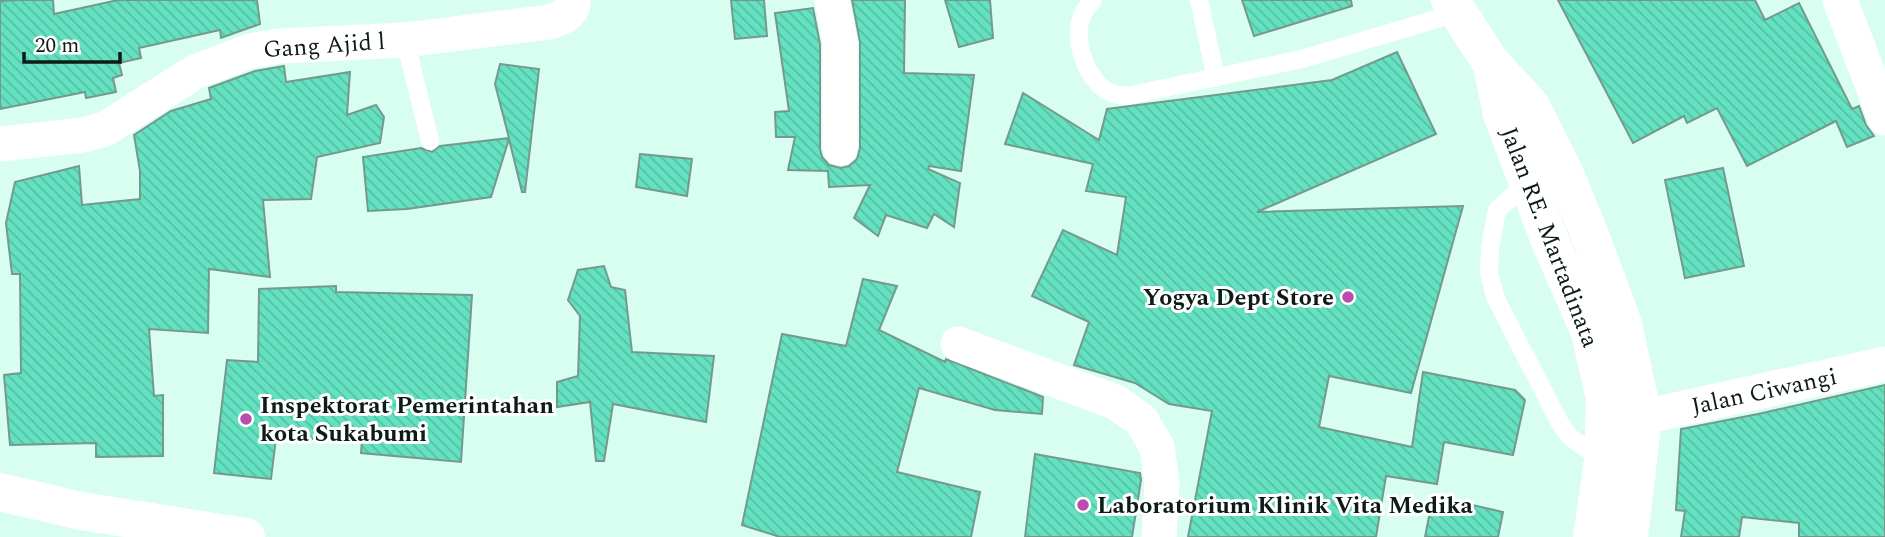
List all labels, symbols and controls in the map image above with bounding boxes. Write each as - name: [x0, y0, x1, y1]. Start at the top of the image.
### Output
- scale bar: [24, 21, 121, 65]
- street label: Gang Ajid l: [262, 24, 386, 68]
- text: 20 m: [35, 30, 79, 62]
- street label: Jalan RE. Martadinata: [1490, 122, 1608, 353]
- place label: Yogya Dept Store: [1143, 280, 1334, 316]
- marker: Yogya Dept Store: [1340, 289, 1356, 305]
- street label: Jalan Ciwangi: [1688, 359, 1840, 425]
- place label: Inspektorat Pemerintahan kota Sukabumi: [260, 388, 554, 452]
- marker: Inspektorat Pemerintahan kota Sukabumi: [238, 411, 254, 427]
- place label: Laboratorium Klinik Vita Medika: [1097, 488, 1474, 524]
- marker: Laboratorium Klinik Vita Medika: [1075, 497, 1091, 513]

